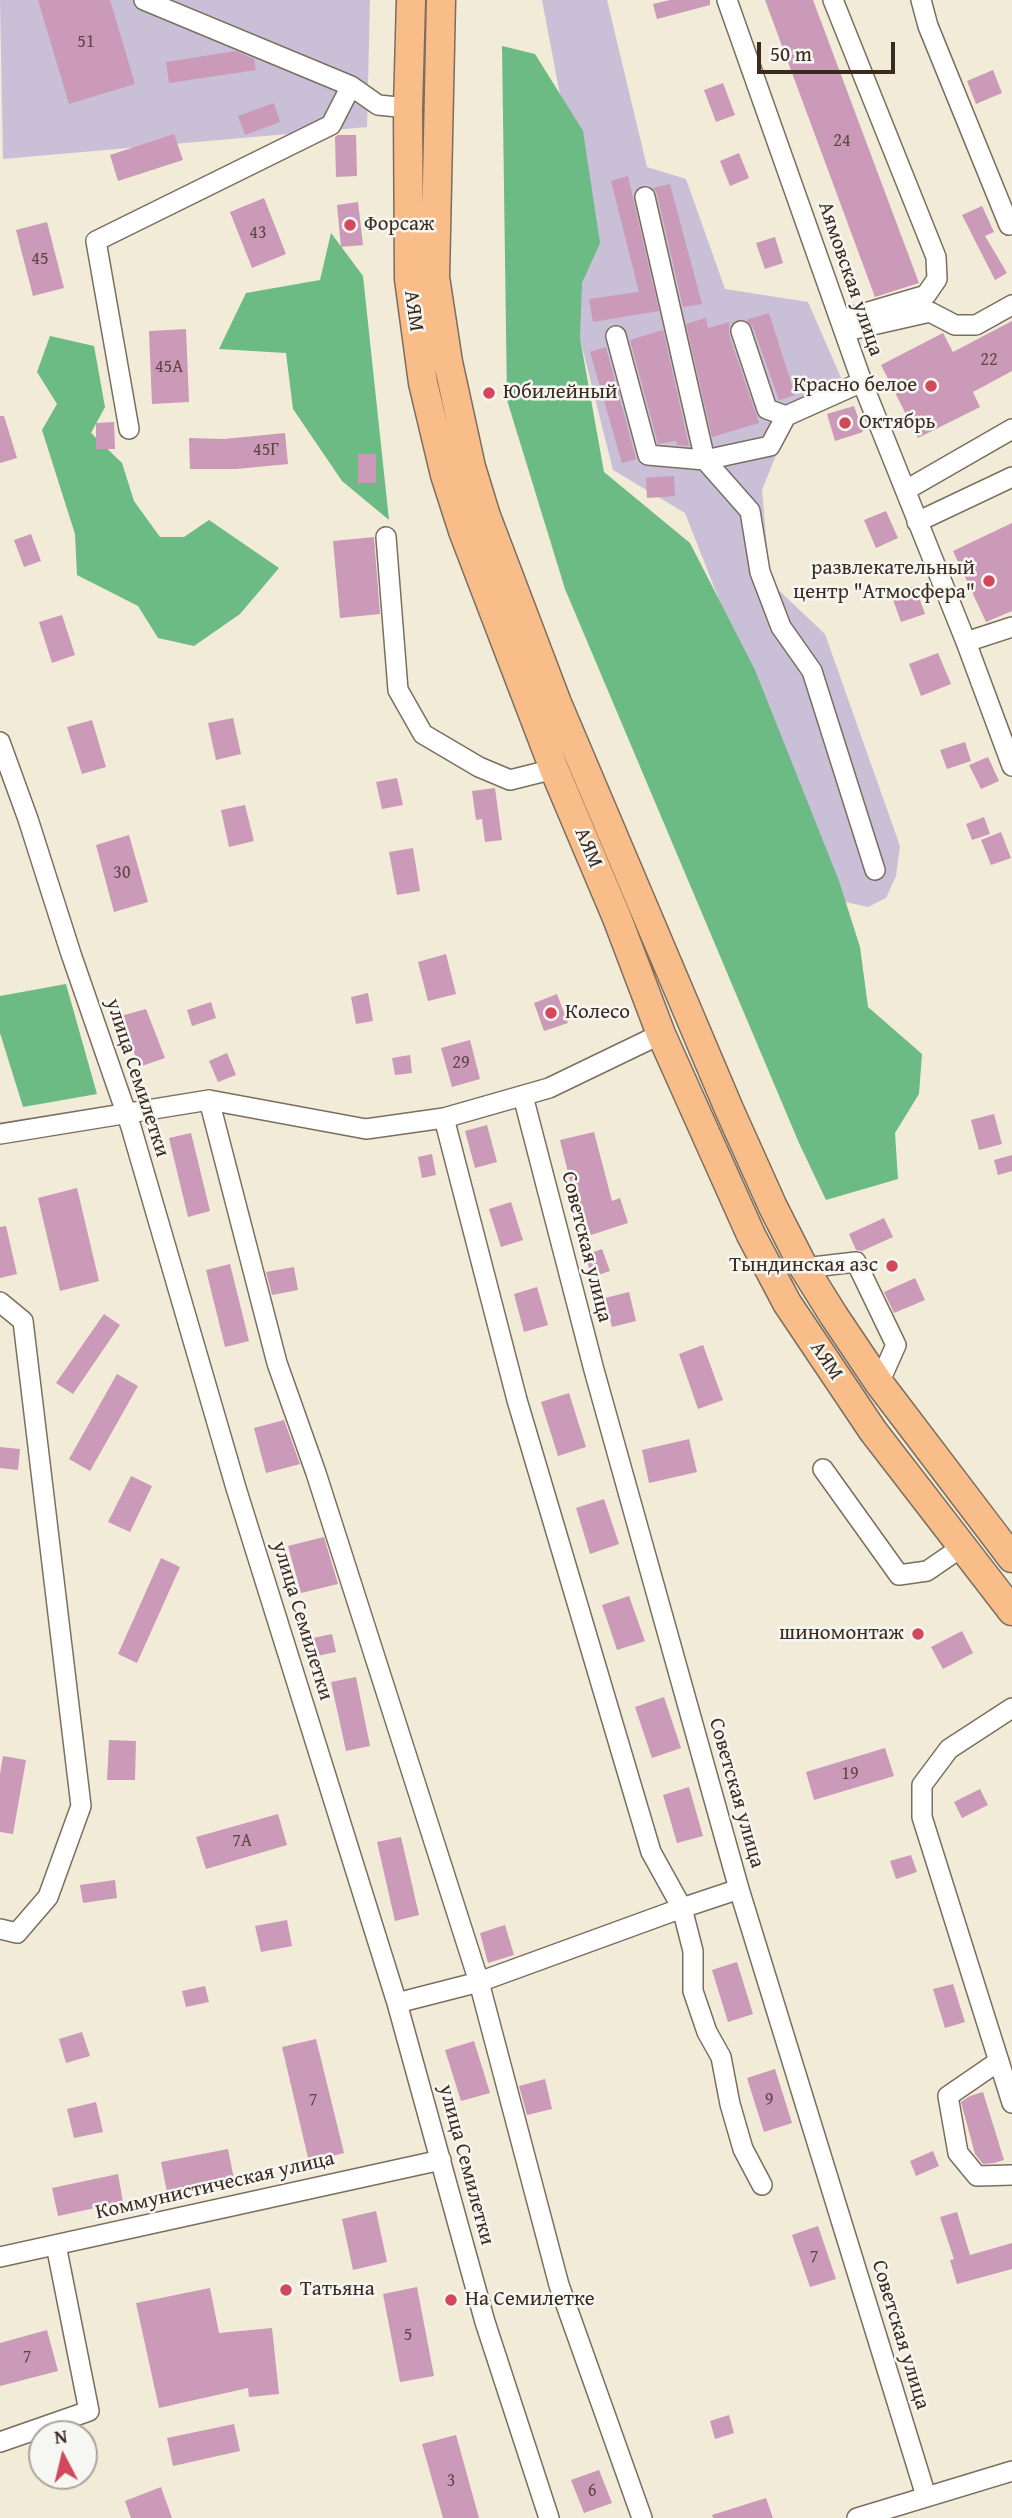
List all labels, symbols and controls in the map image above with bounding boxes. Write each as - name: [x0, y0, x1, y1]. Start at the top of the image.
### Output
- scale bar: [760, 28, 898, 72]
- house number: 51: [77, 31, 95, 53]
- text: 50 m: [770, 38, 812, 69]
- house number: 24: [833, 130, 851, 152]
- street label: Аямовская улица: [812, 199, 888, 359]
- place label: Форсаж: [364, 212, 434, 238]
- marker: Форсаж: [342, 217, 358, 233]
- house number: 43: [249, 222, 267, 244]
- house number: 45: [31, 248, 49, 270]
- street label: АЯМ: [398, 289, 428, 333]
- house number: 22: [980, 349, 998, 371]
- house number: 45А: [155, 356, 183, 378]
- place label: Красно белое: [793, 373, 917, 399]
- marker: Красно белое: [923, 378, 939, 394]
- place label: Юбилейный: [503, 380, 617, 406]
- marker: Юбилейный: [481, 385, 497, 401]
- place label: Октябрь: [859, 410, 936, 436]
- marker: Октябрь: [837, 415, 853, 431]
- house number: 45Г: [253, 439, 279, 461]
- place label: развлекательный центр "Атмосфера": [793, 556, 975, 606]
- marker: развлекательный центр "Атмосфера": [981, 573, 997, 589]
- street label: АЯМ: [568, 824, 608, 872]
- house number: 30: [113, 862, 131, 884]
- street label: улица Семилетки: [100, 996, 174, 1160]
- place label: Колесо: [565, 1000, 630, 1026]
- marker: Колесо: [543, 1005, 559, 1021]
- house number: 29: [452, 1052, 470, 1074]
- street label: Советская улица: [555, 1169, 617, 1325]
- place label: Тындинская азс: [729, 1253, 878, 1279]
- marker: Тындинская азс: [884, 1258, 900, 1274]
- street label: АЯМ: [804, 1337, 848, 1385]
- street label: улица Семилетки: [266, 1538, 338, 1704]
- place label: шиномонтаж: [779, 1621, 904, 1647]
- marker: шиномонтаж: [910, 1626, 926, 1642]
- street label: Советская улица: [703, 1715, 769, 1871]
- house number: 19: [841, 1763, 859, 1785]
- house number: 7А: [232, 1830, 252, 1852]
- street label: улица Семилетки: [432, 2082, 500, 2248]
- house number: 7: [309, 2089, 317, 2111]
- house number: 9: [765, 2089, 773, 2111]
- street label: Коммунистическая улица: [93, 2146, 337, 2226]
- house number: 7: [810, 2246, 818, 2268]
- street label: Советская улица: [865, 2257, 935, 2413]
- place label: Татьяна: [300, 2277, 375, 2303]
- marker: Татьяна: [278, 2282, 294, 2298]
- place label: На Семилетке: [465, 2287, 595, 2313]
- marker: На Семилетке: [443, 2292, 459, 2308]
- house number: 5: [404, 2324, 412, 2346]
- house number: 7: [23, 2346, 31, 2368]
- north arrow: [28, 2420, 98, 2490]
- text: N: [53, 2421, 69, 2451]
- house number: 3: [447, 2470, 455, 2492]
- house number: 6: [588, 2480, 596, 2502]

